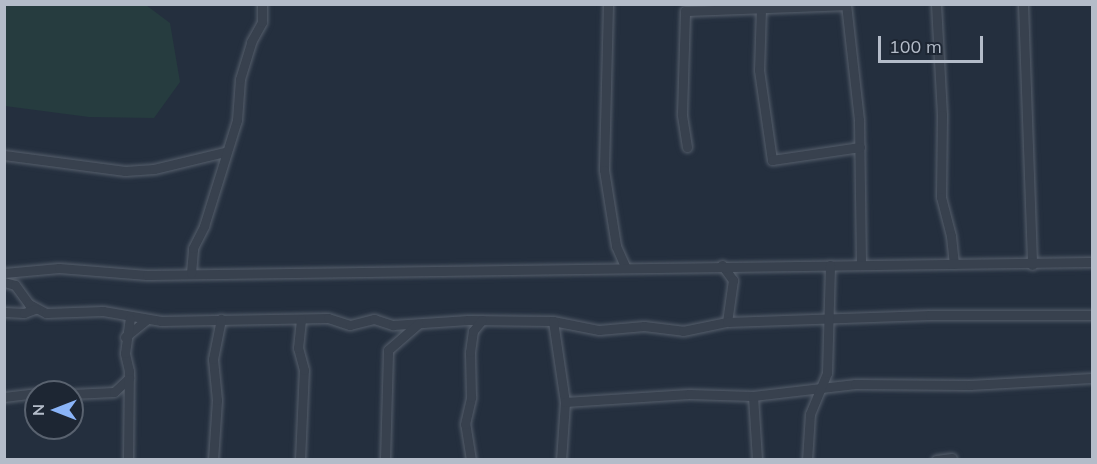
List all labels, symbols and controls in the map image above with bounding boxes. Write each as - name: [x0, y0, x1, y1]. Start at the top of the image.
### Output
- scale bar: [881, 24, 986, 62]
- text: 100 m: [889, 35, 942, 58]
- north arrow: [24, 380, 84, 440]
- text: N: [28, 404, 48, 416]

